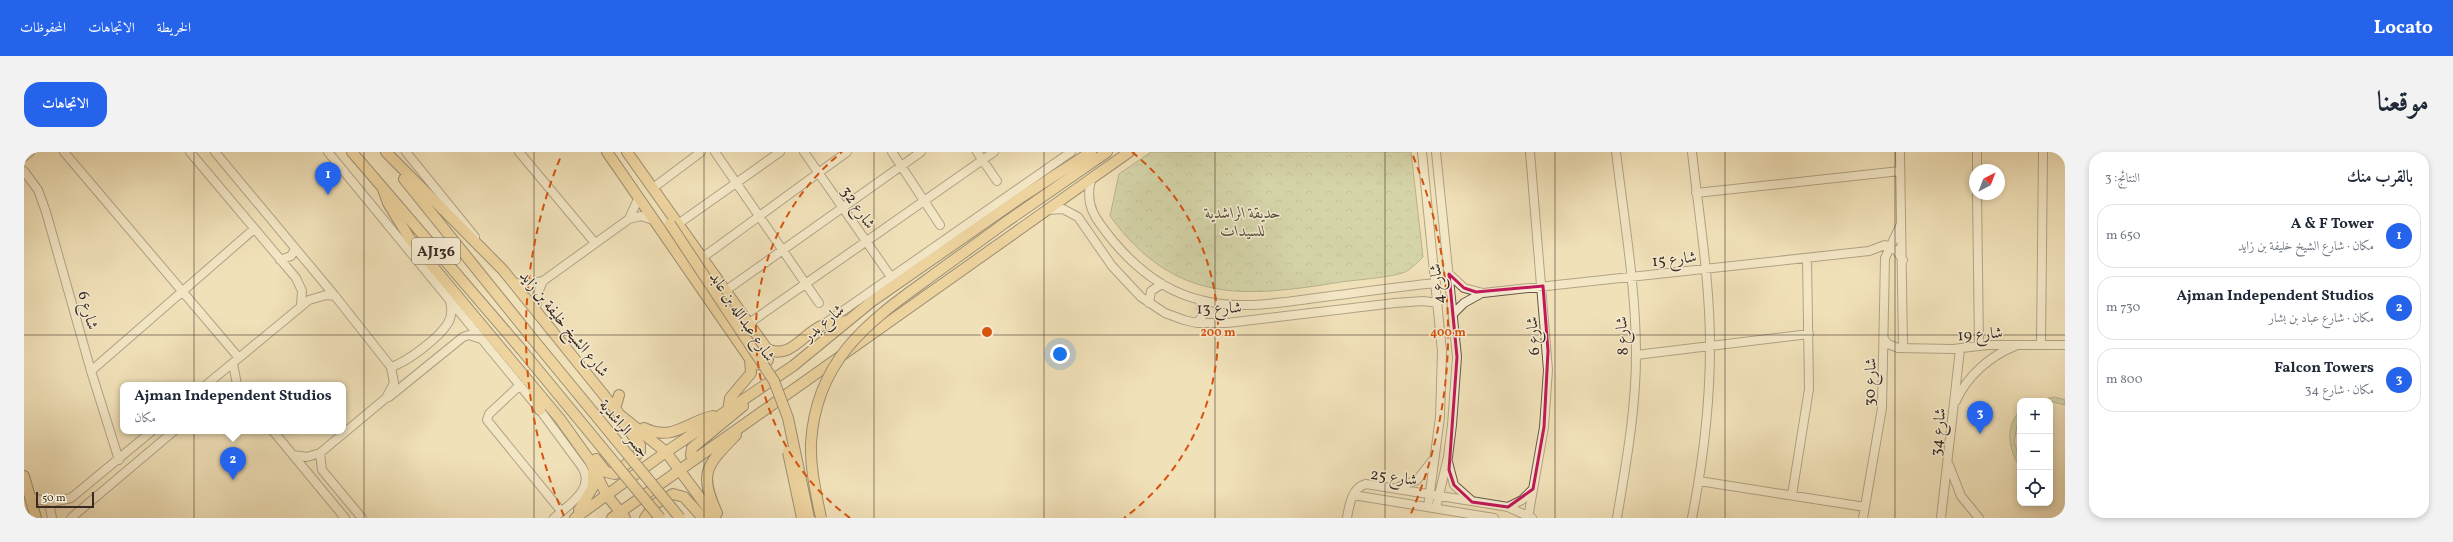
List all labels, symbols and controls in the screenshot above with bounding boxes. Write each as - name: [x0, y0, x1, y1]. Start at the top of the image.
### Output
- text: Locato: [2374, 15, 2433, 41]
- text: المحفوظات: [20, 19, 66, 38]
- text: الاتجاهات: [88, 19, 135, 38]
- text: الخريطة: [157, 19, 191, 38]
- button: الاتجاهات: [24, 82, 107, 127]
- text: موقعنا: [2377, 84, 2429, 123]
- pin: 1: [315, 162, 341, 195]
- north arrow: [1969, 164, 2005, 200]
- text: بالقرب منك: [2347, 166, 2413, 189]
- text: النتائج: 3: [2105, 170, 2140, 188]
- street label: شارع 32: [834, 182, 880, 235]
- park label: حديقة الراشدية للسيدات: [1203, 203, 1281, 243]
- text: A & F Tower: [2291, 214, 2374, 235]
- text: 650 m: [2106, 227, 2141, 245]
- text: 1: [2396, 227, 2402, 245]
- road number: AJ136: [412, 238, 460, 264]
- text: مكان · شارع الشيخ خليفة بن زايد: [2238, 238, 2374, 256]
- street label: شارع 15: [1651, 247, 1698, 274]
- street label: شارع 4: [1425, 262, 1452, 305]
- street label: شارع الشيخ خليفة بن زايد: [512, 266, 613, 383]
- street label: شارع عبدالله بن عابد: [702, 268, 780, 367]
- text: Ajman Independent Studios: [2176, 286, 2374, 307]
- street label: شارع 6: [70, 289, 103, 333]
- street label: شارع 13: [1196, 298, 1242, 321]
- text: 730 m: [2106, 299, 2140, 317]
- text: 2: [2396, 299, 2402, 317]
- street label: شارع بدر: [797, 300, 850, 349]
- text: مكان · شارع عباد بن بشار: [2269, 310, 2374, 328]
- street label: شارع 6: [1522, 316, 1547, 356]
- street label: شارع 8: [1611, 316, 1636, 356]
- street label: شارع 19: [1957, 322, 2004, 349]
- centre of rings: [980, 325, 994, 339]
- text: 200 m: [1200, 325, 1236, 341]
- text: 400 m: [1430, 325, 1466, 341]
- your location: [1050, 344, 1070, 364]
- street label: شارع 30: [1859, 357, 1884, 407]
- text: Falcon Towers: [2274, 358, 2374, 379]
- text: 800 m: [2106, 371, 2143, 389]
- text: 3: [2396, 371, 2402, 389]
- popup: [120, 382, 346, 434]
- text: مكان · شارع 34: [2305, 382, 2374, 400]
- text: Ajman Independent Studios: [134, 386, 332, 407]
- street label: جسر الراشدية: [593, 395, 654, 463]
- map controls: [2017, 398, 2053, 506]
- button: +: [2017, 398, 2053, 434]
- pin: 3: [1967, 401, 1993, 434]
- street label: شارع 34: [1926, 407, 1953, 458]
- text: مكان: [134, 410, 156, 428]
- button: −: [2017, 434, 2053, 470]
- pin: 2: [220, 447, 246, 480]
- street label: شارع 25: [1369, 464, 1419, 493]
- button: locate: [2017, 470, 2053, 506]
- scale bar: [36, 490, 94, 509]
- text: 50 m: [42, 491, 66, 506]

